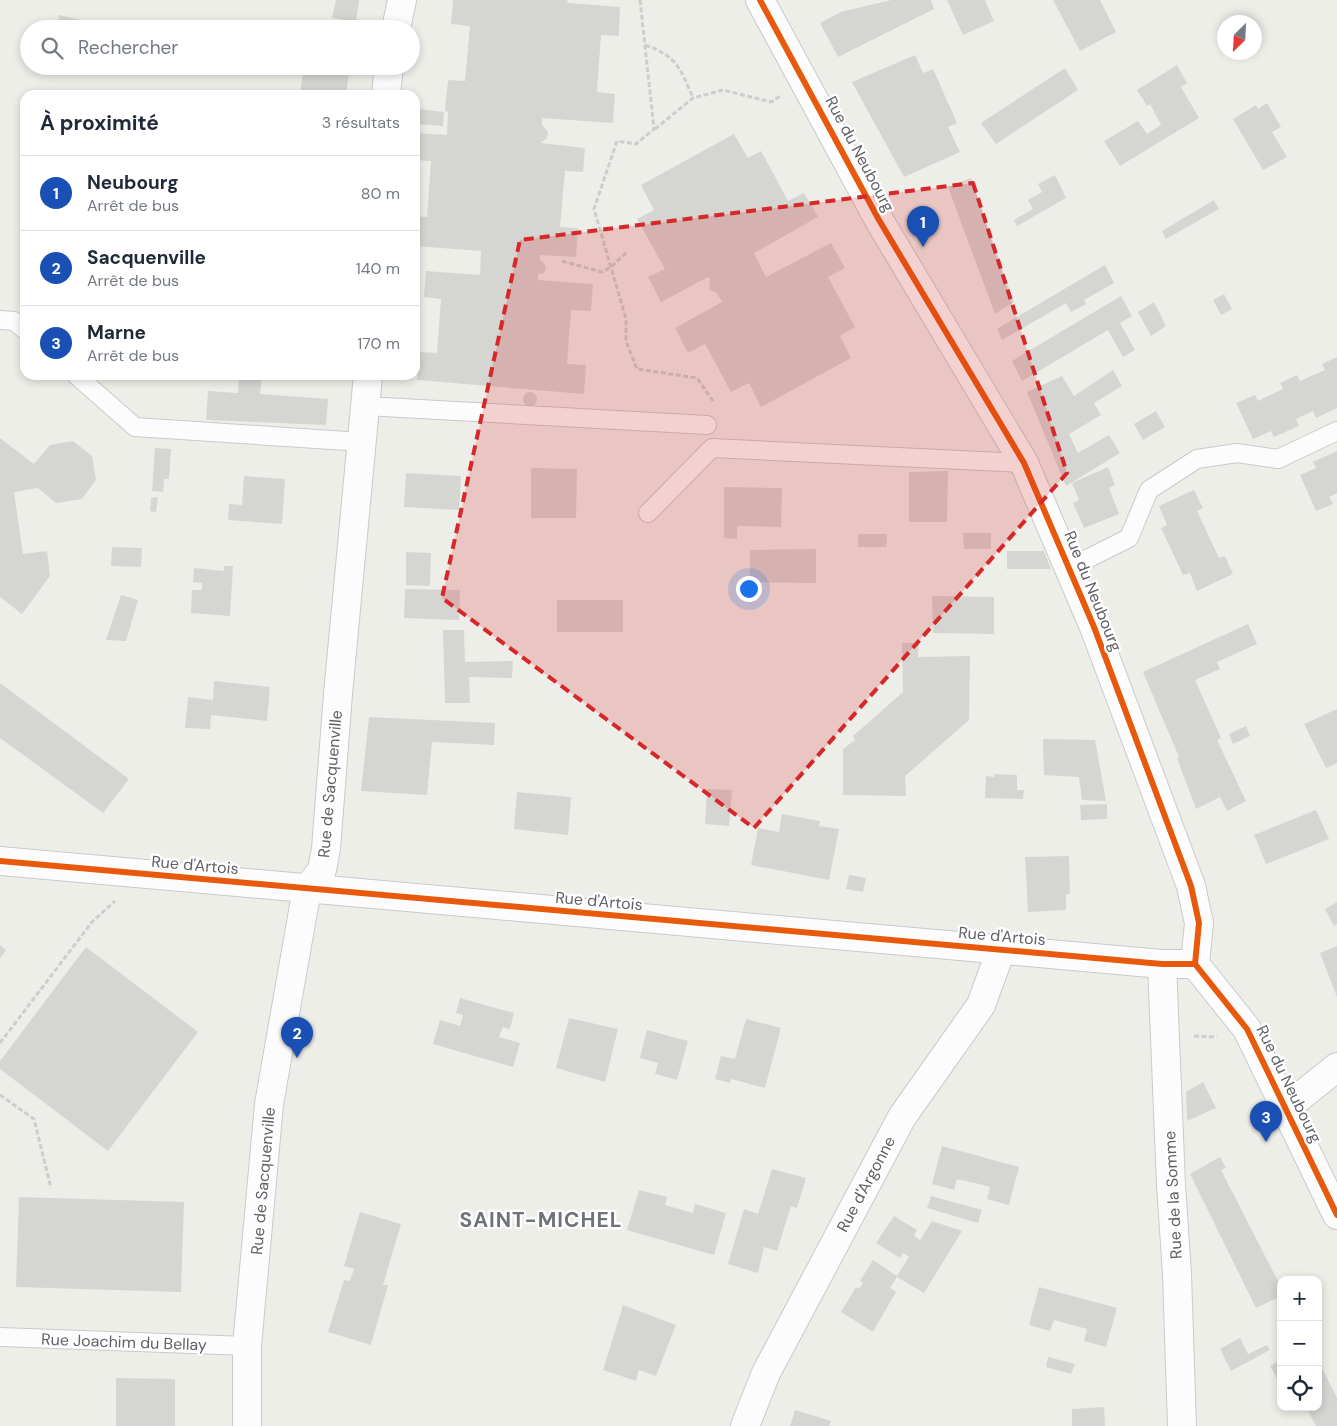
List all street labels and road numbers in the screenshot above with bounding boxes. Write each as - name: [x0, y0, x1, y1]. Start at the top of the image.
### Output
- street label: Rue du Neubourg: [821, 93, 899, 216]
- street label: Rue du Neubourg: [1059, 528, 1127, 654]
- street label: Rue de Sacquenville: [313, 709, 347, 859]
- street label: Rue d'Artois: [150, 851, 240, 879]
- street label: Rue d'Artois: [554, 887, 644, 915]
- street label: Rue d'Artois: [957, 922, 1047, 950]
- street label: Rue du Neubourg: [1251, 1022, 1327, 1146]
- street label: Rue de Sacquenville: [246, 1106, 280, 1256]
- street label: Rue de la Somme: [1159, 1130, 1187, 1260]
- street label: Rue d'Argonne: [832, 1132, 900, 1236]
- street label: Rue Joachim du Bellay: [41, 1329, 207, 1355]

